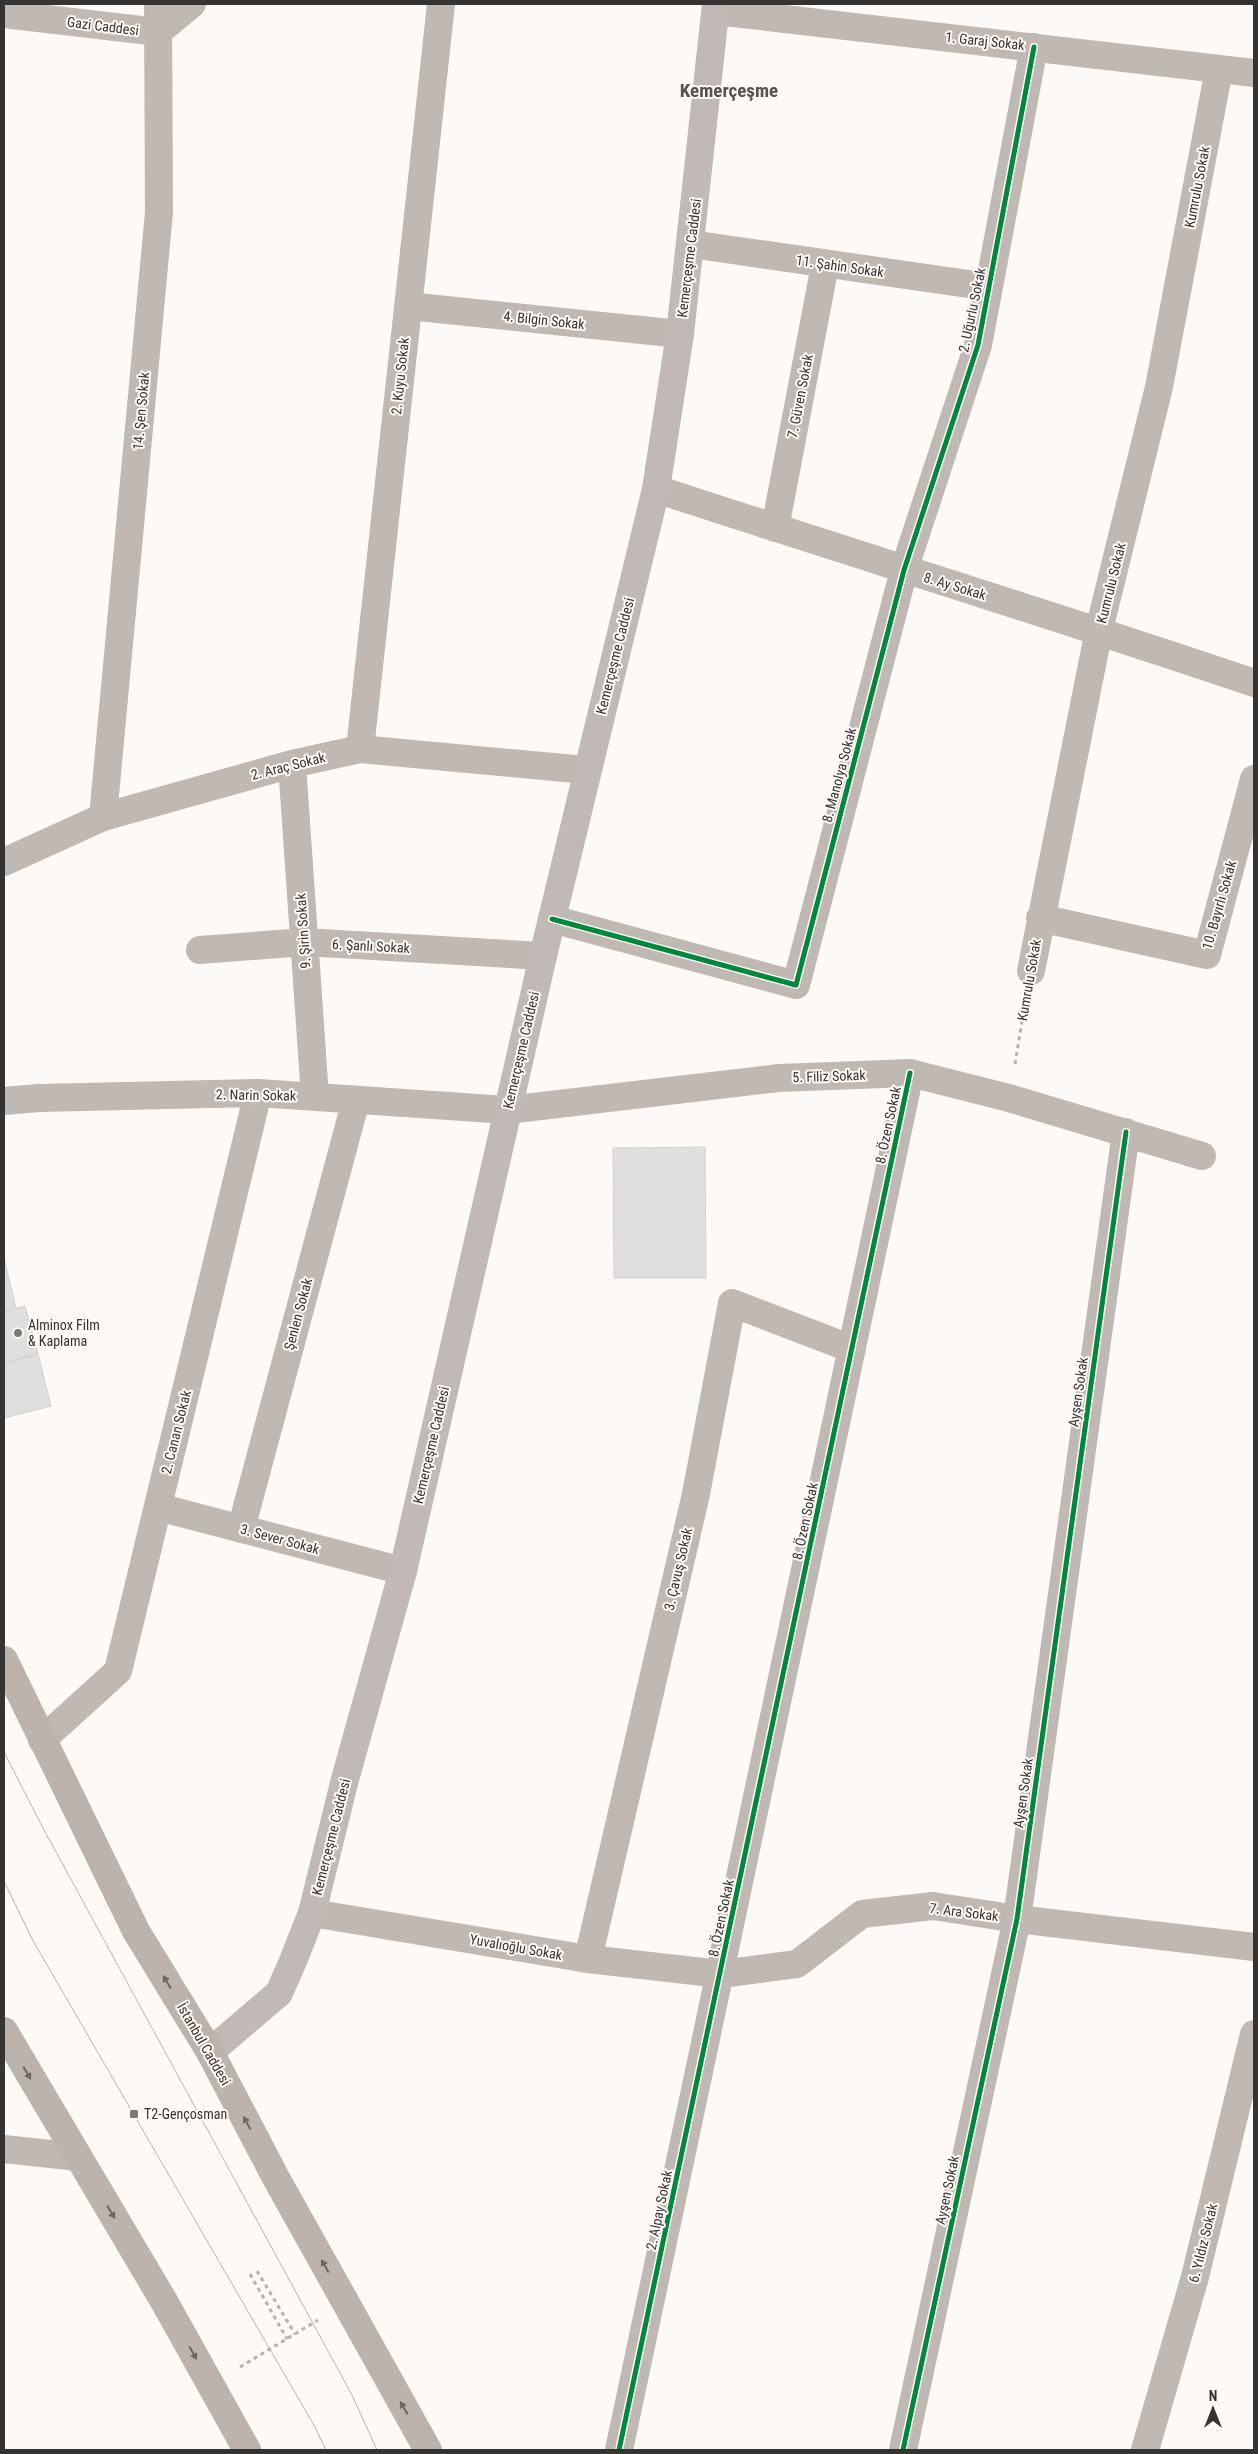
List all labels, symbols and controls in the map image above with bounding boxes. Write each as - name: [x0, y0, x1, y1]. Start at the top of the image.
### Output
- street label: Gazi Caddesi: [66, 14, 140, 38]
- street label: 1. Garaj Sokak: [945, 29, 1026, 53]
- district label: Kemerçeşme: [680, 79, 778, 102]
- street label: Kumrulu Sokak: [1181, 144, 1213, 229]
- street label: Kemerçeşme Caddesi: [674, 198, 704, 318]
- street label: 11. Şahin Sokak: [795, 252, 885, 280]
- street label: 2. Uğurlu Sokak: [955, 265, 989, 354]
- street label: 4. Bilgin Sokak: [503, 308, 586, 332]
- street label: 2. Kuyu Sokak: [388, 336, 412, 415]
- street label: 7. Güven Sokak: [784, 352, 816, 439]
- street label: 14. Şen Sokak: [130, 371, 152, 451]
- street label: Kumrulu Sokak: [1093, 540, 1129, 625]
- street label: 8. Ay Sokak: [922, 569, 989, 603]
- street label: Kemerçeşme Caddesi: [593, 596, 637, 716]
- street label: 8. Manolya Sokak: [819, 725, 860, 824]
- street label: 2. Araç Sokak: [249, 749, 327, 783]
- street label: 10. Bayırlı Sokak: [1199, 858, 1240, 951]
- street label: 9. Şirin Sokak: [292, 892, 314, 969]
- street label: 6. Şanlı Sokak: [332, 936, 411, 956]
- street label: Kumrulu Sokak: [1014, 937, 1044, 1022]
- street label: Kemerçeşme Caddesi: [500, 990, 542, 1110]
- street label: 5. Filiz Sokak: [792, 1067, 867, 1085]
- street label: 8. Özen Sokak: [872, 1084, 904, 1165]
- street label: 2. Narin Sokak: [216, 1086, 297, 1104]
- street label: Şenlen Sokak: [281, 1276, 315, 1352]
- place label: Alminox Film & Kaplama: [28, 1317, 100, 1349]
- marker: Alminox Film & Kaplama: [12, 1327, 24, 1339]
- street label: Ayşen Sokak: [1065, 1355, 1091, 1428]
- street label: Kemerçeşme Caddesi: [410, 1385, 452, 1505]
- street label: 2. Canan Sokak: [158, 1388, 194, 1475]
- street label: 8. Özen Sokak: [789, 1480, 821, 1561]
- street label: 3. Sever Sokak: [239, 1521, 322, 1557]
- street label: 3. Çavuş Sokak: [661, 1525, 695, 1612]
- street label: Ayşen Sokak: [1010, 1756, 1036, 1829]
- street label: Kemerçeşme Caddesi: [309, 1777, 353, 1897]
- street label: 8. Özen Sokak: [705, 1877, 737, 1958]
- street label: 7. Ara Sokak: [929, 1900, 1000, 1924]
- street label: Yuvalıoğlu Sokak: [468, 1931, 564, 1963]
- one-way arrow: [163, 1975, 172, 1988]
- street label: İstanbul Caddesi: [174, 2000, 234, 2088]
- one-way arrow: [23, 2067, 32, 2080]
- place label: T2-Gençosman: [144, 2106, 227, 2122]
- marker: T2-Gençosman: [128, 2108, 140, 2120]
- one-way arrow: [243, 2116, 251, 2130]
- street label: Ayşen Sokak: [932, 2153, 962, 2226]
- street label: 2. Alpay Sokak: [643, 2168, 675, 2251]
- street label: 6. Yıldız Sokak: [1185, 2201, 1221, 2284]
- one-way arrow: [107, 2206, 116, 2219]
- one-way arrow: [320, 2259, 329, 2273]
- one-way arrow: [189, 2346, 197, 2360]
- north arrow: [1188, 2384, 1238, 2434]
- text: N: [1209, 2388, 1217, 2404]
- one-way arrow: [400, 2400, 408, 2415]

